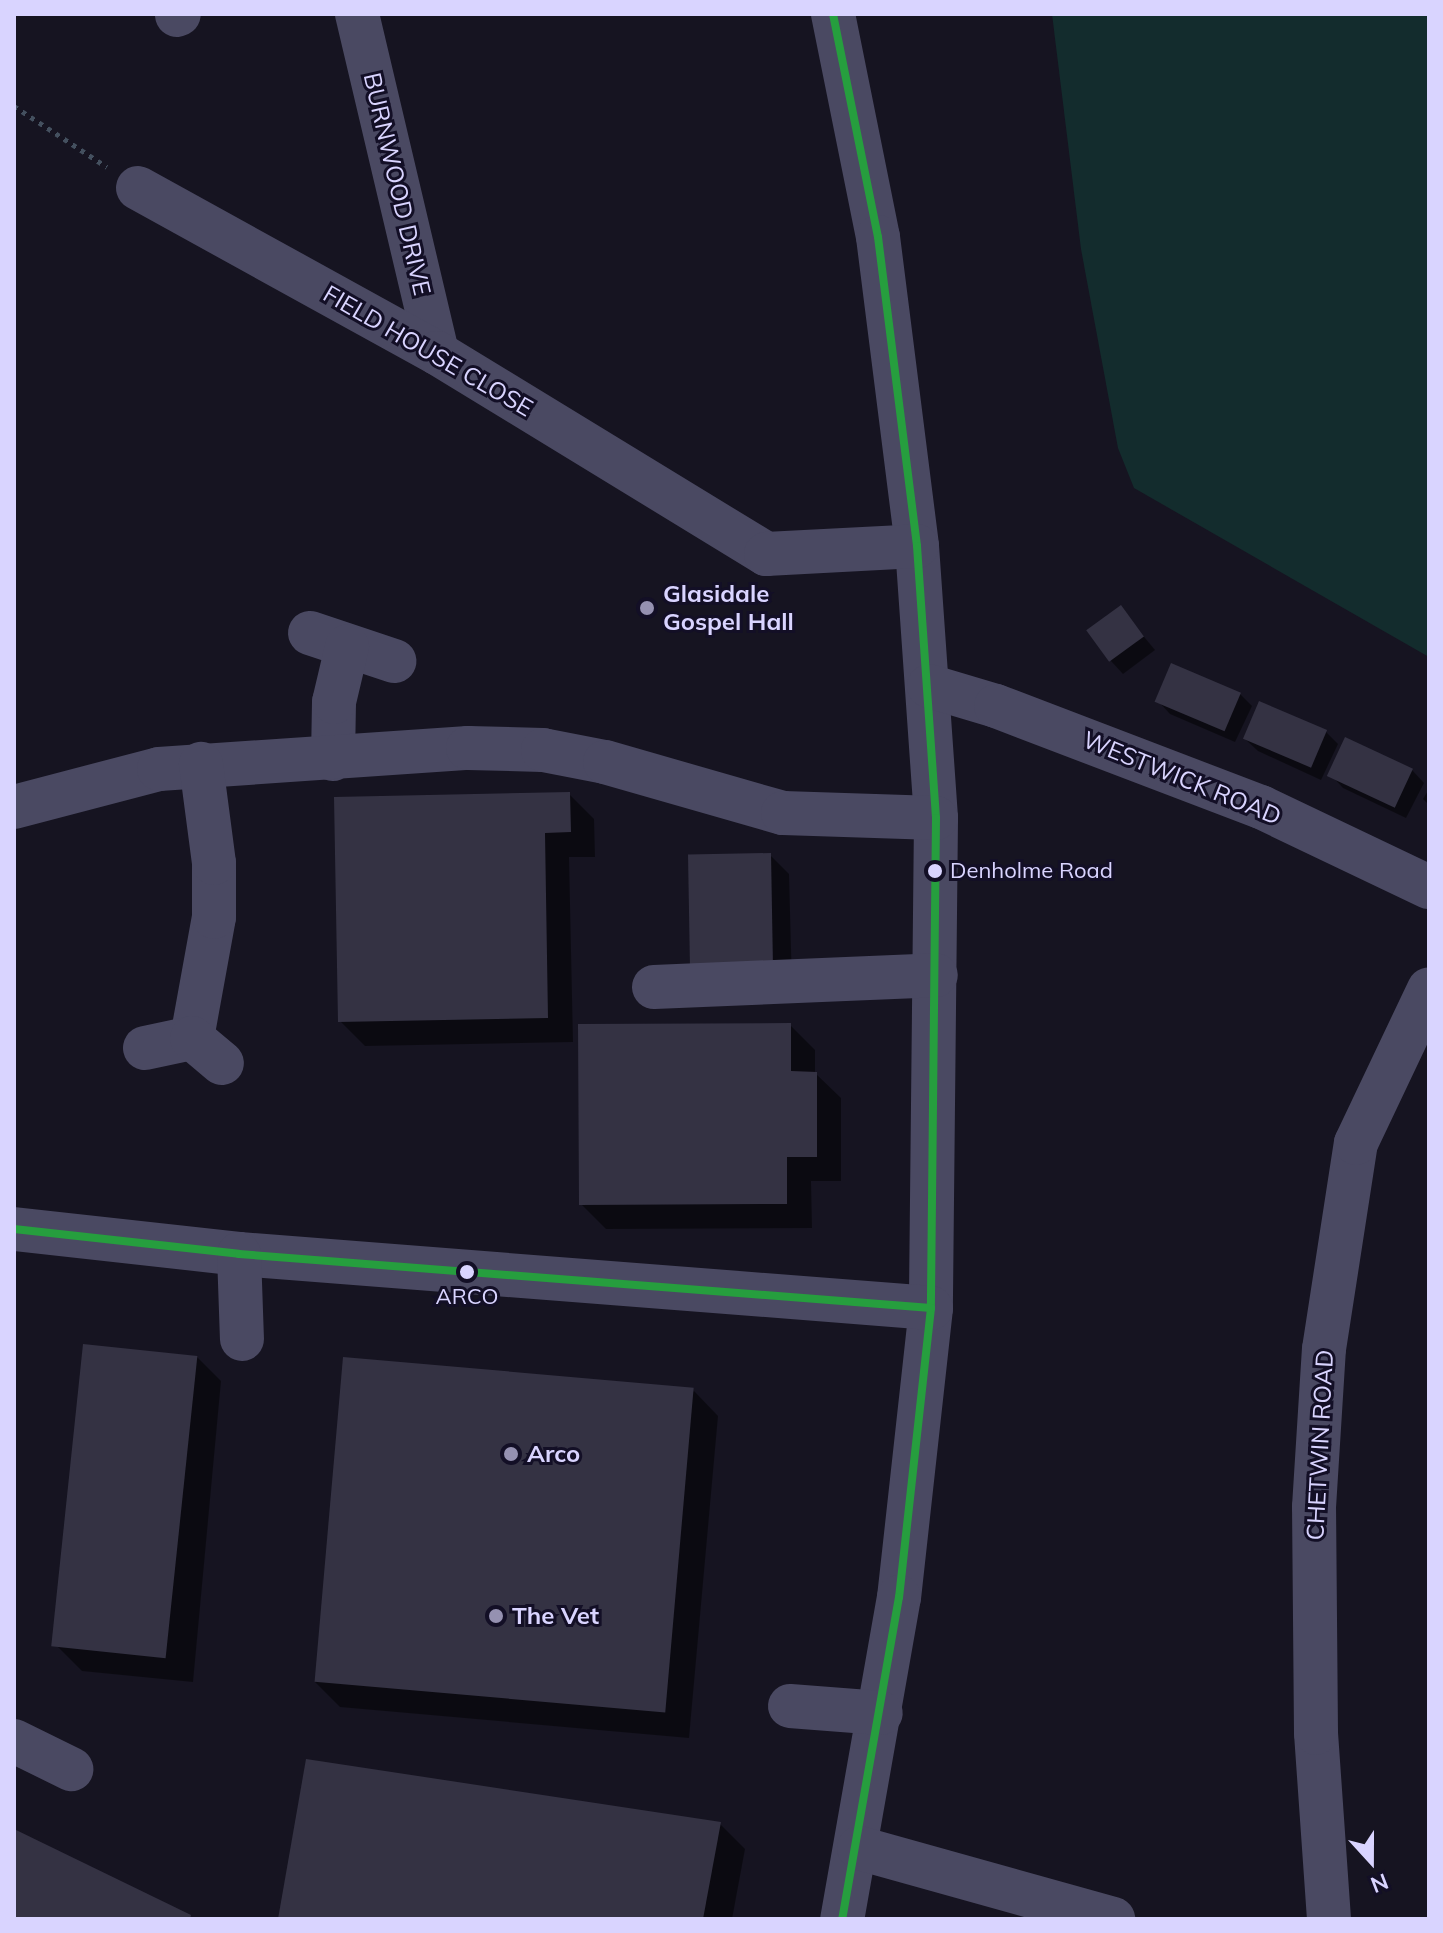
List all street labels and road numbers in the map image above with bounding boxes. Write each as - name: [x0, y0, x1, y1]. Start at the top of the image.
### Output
- street label: BURNWOOD DRIVE: [357, 70, 437, 298]
- street label: FIELD HOUSE CLOSE: [318, 279, 538, 423]
- street label: WESTWICK ROAD: [1079, 725, 1285, 831]
- street label: CHETWIN ROAD: [1301, 1349, 1339, 1541]

